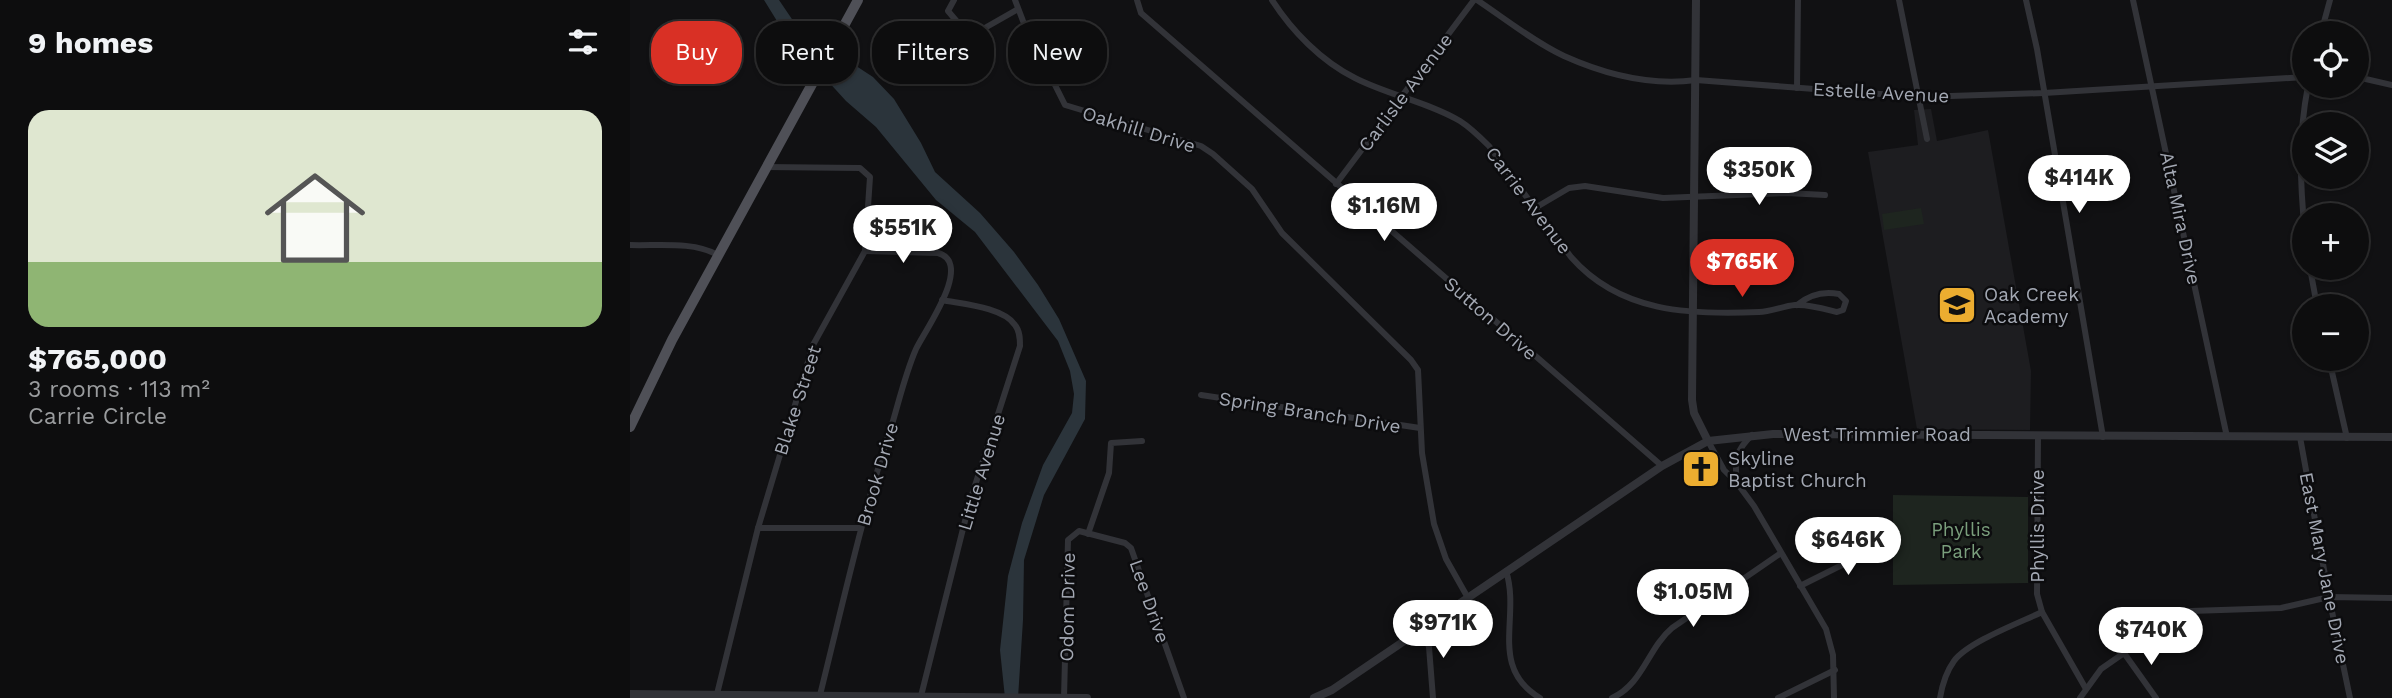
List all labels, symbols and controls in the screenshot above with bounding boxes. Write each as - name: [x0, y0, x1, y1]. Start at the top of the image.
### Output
- chip: Buy: [651, 21, 742, 84]
- chip: Rent: [756, 21, 858, 84]
- chip: Filters: [872, 21, 994, 84]
- chip: New: [1008, 21, 1107, 84]
- map controls: [2292, 21, 2369, 371]
- button: locate: [2292, 21, 2369, 98]
- icon: filters: [564, 23, 602, 61]
- text: 9 homes: [28, 25, 153, 60]
- street label: Carlisle Avenue: [1353, 29, 1457, 156]
- street label: Estelle Avenue: [1812, 77, 1950, 108]
- street label: Oakhill Drive: [1079, 101, 1198, 158]
- button: layers: [2292, 112, 2369, 189]
- street label: Carrie Avenue: [1481, 142, 1576, 258]
- pin: $350K: [1710, 148, 1808, 207]
- street label: Alta Mira Drive: [2155, 149, 2206, 287]
- icon: home: [252, 155, 378, 281]
- text: $350K: [1723, 156, 1795, 183]
- pin: $414K: [2030, 156, 2128, 215]
- text: $414K: [2044, 164, 2114, 191]
- pin: $1.16M: [1327, 184, 1441, 243]
- text: $1.16M: [1347, 192, 1421, 219]
- button: +: [2292, 203, 2369, 280]
- pin: $551K: [854, 205, 952, 265]
- text: $551K: [869, 214, 937, 241]
- pin: $765K: [1693, 240, 1791, 299]
- text: $765K: [1706, 248, 1778, 275]
- street label: Sutton Drive: [1440, 272, 1542, 365]
- place label: Oak Creek Academy: [1984, 283, 2079, 328]
- school or university icon: Oak Creek Academy: [1936, 284, 1978, 326]
- button: −: [2292, 294, 2369, 371]
- text: $765,000: [28, 341, 167, 376]
- street label: Blake Street: [769, 342, 826, 458]
- text: 3 rooms · 113 m²: [28, 376, 210, 403]
- street label: Spring Branch Drive: [1217, 387, 1402, 438]
- text: Carrie Circle: [28, 403, 167, 430]
- street label: Little Avenue: [953, 411, 1010, 533]
- street label: Brook Drive: [852, 420, 903, 529]
- street label: West Trimmier Road: [1783, 423, 1971, 446]
- place label: Skyline Baptist Church: [1728, 447, 1867, 492]
- church icon: Skyline Baptist Church: [1680, 448, 1722, 490]
- street label: Phyllis Drive: [2026, 469, 2049, 583]
- street label: East Mary Jane Drive: [2295, 470, 2354, 666]
- pin: $646K: [1799, 518, 1897, 577]
- park label: Phyllis Park: [1931, 518, 1991, 563]
- text: $646K: [1811, 526, 1885, 553]
- street label: Odom Drive: [1055, 552, 1080, 662]
- street label: Lee Drive: [1125, 556, 1175, 646]
- pin: $1.05M: [1636, 570, 1750, 629]
- text: $1.05M: [1653, 578, 1733, 605]
- pin: $971K: [1394, 600, 1492, 660]
- pin: $740K: [2102, 608, 2200, 667]
- text: $971K: [1409, 609, 1477, 636]
- text: $740K: [2115, 616, 2187, 643]

